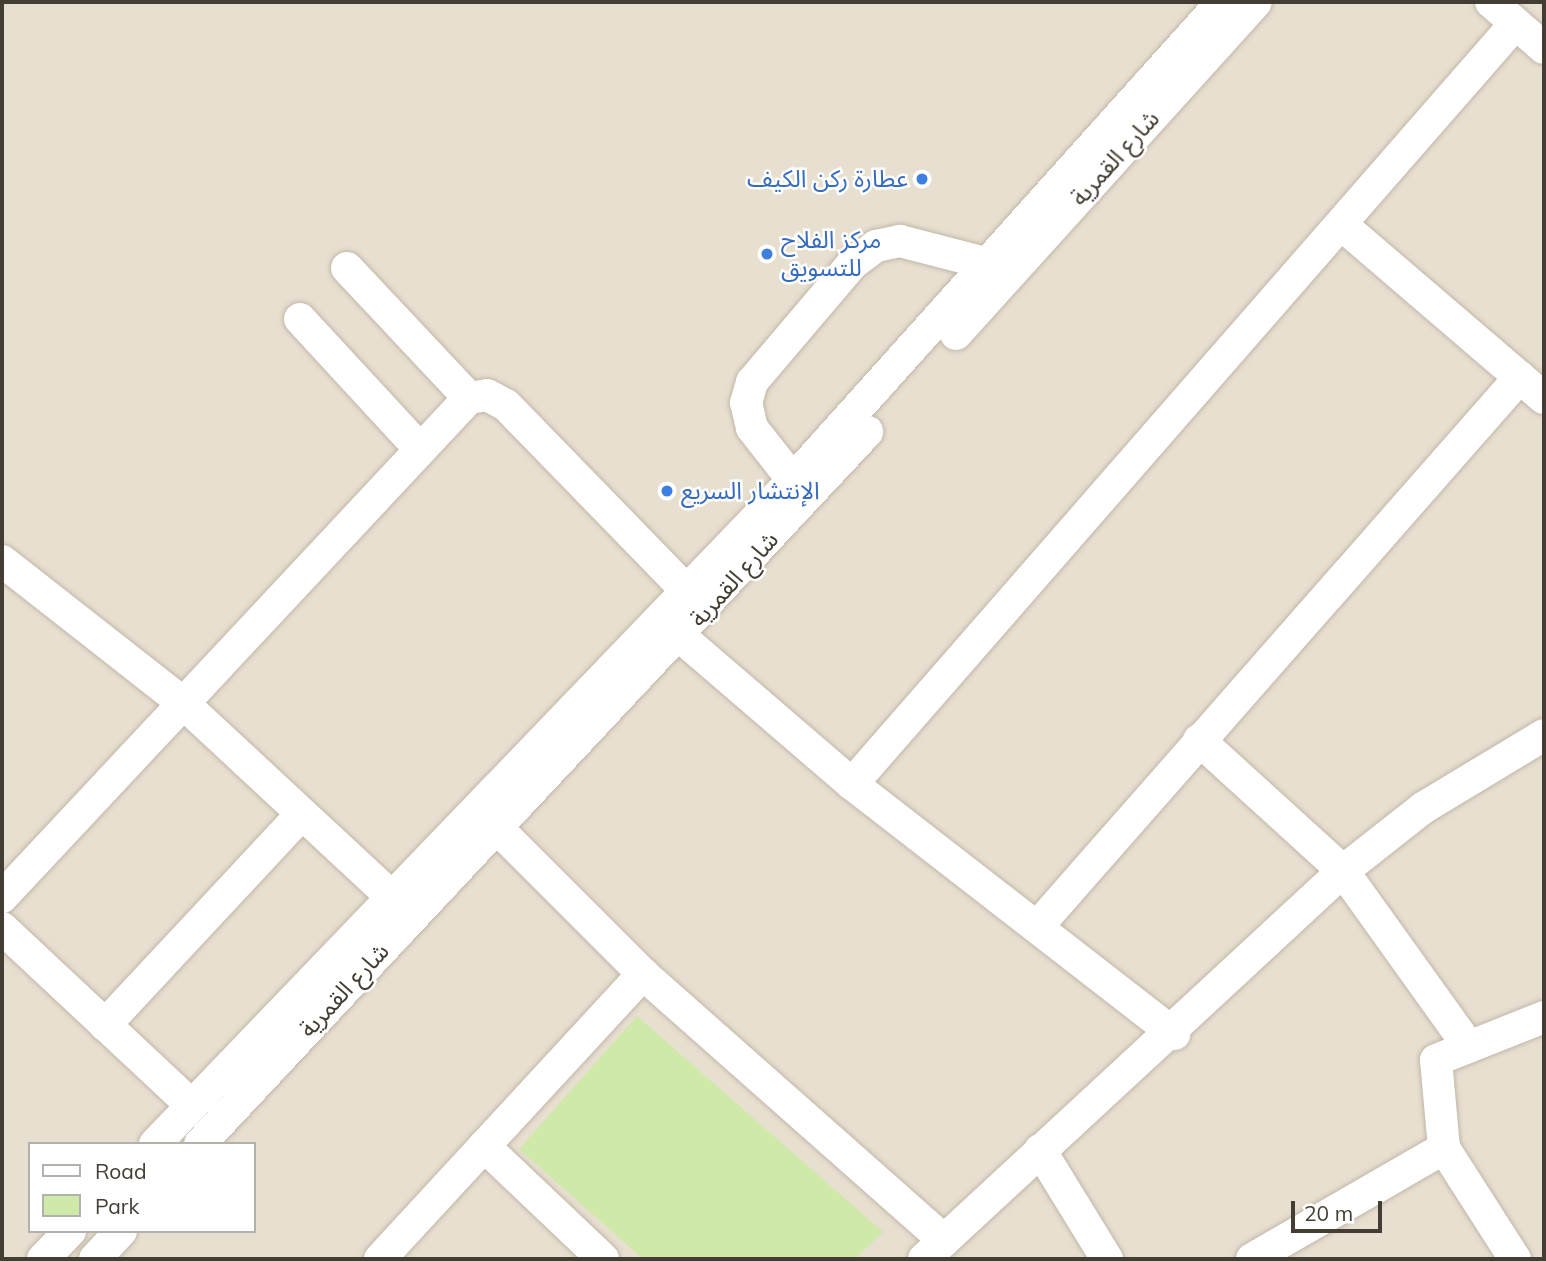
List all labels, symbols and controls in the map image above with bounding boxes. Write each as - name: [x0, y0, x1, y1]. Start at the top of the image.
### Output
- street label: شارع القمرية: [1065, 104, 1165, 212]
- place label: عطارة ركن الكيف: [747, 165, 908, 193]
- marker: عطارة ركن الكيف: [914, 171, 930, 187]
- place label: مركز الفلاح للتسويق: [781, 226, 881, 282]
- marker: مركز الفلاح للتسويق: [759, 246, 775, 262]
- place label: الإنتشار السريع: [681, 477, 820, 505]
- marker: الإنتشار السريع: [659, 483, 675, 499]
- street label: شارع القمرية: [684, 525, 784, 633]
- street label: شارع القمرية: [293, 937, 395, 1043]
- legend: [28, 1142, 256, 1233]
- text: Road: [95, 1158, 146, 1184]
- scale bar: [1294, 1188, 1385, 1232]
- text: Park: [95, 1193, 139, 1219]
- text: 20 m: [1304, 1200, 1353, 1226]

